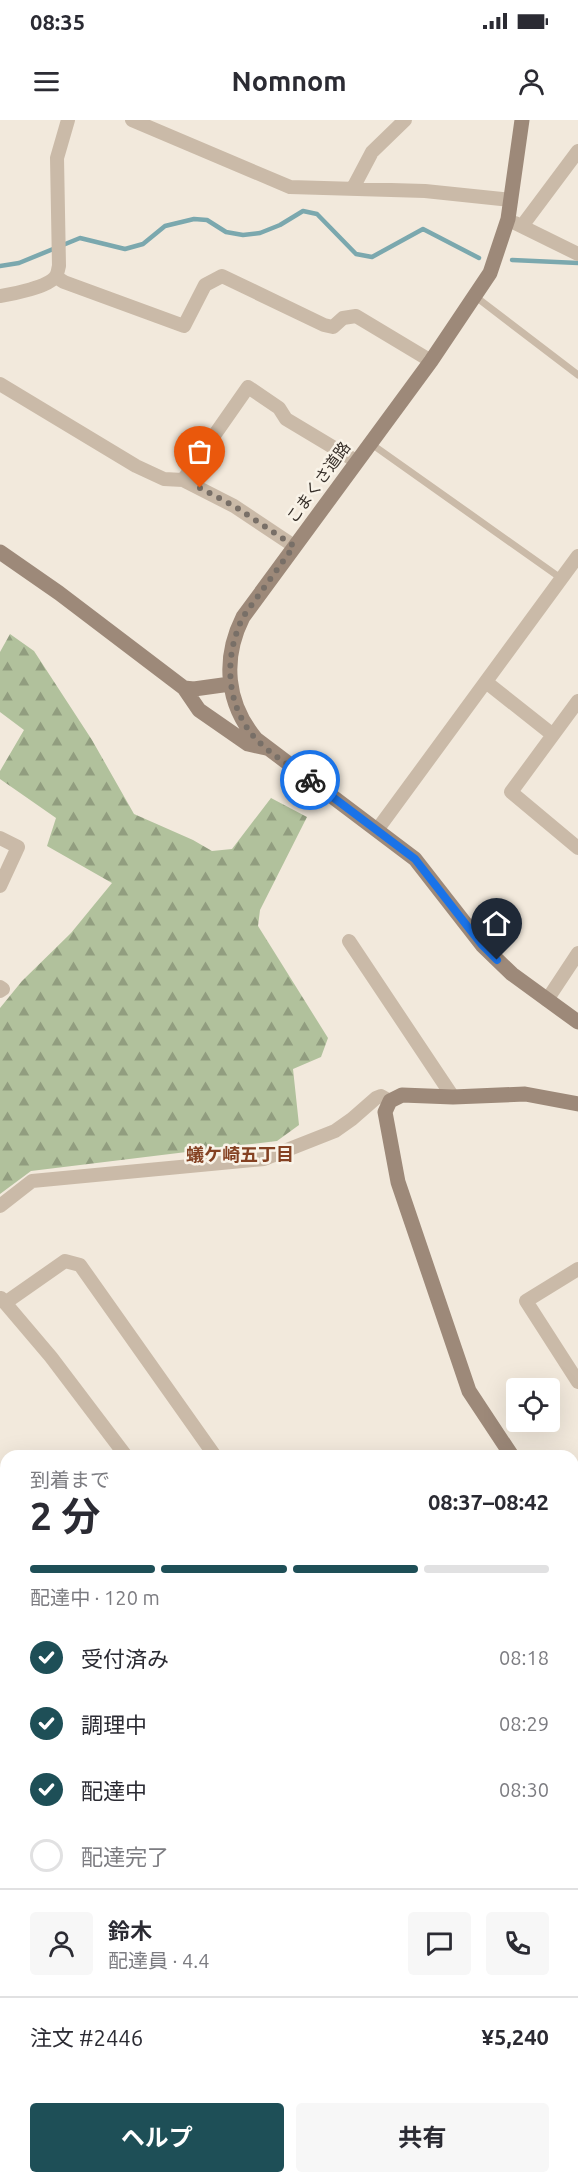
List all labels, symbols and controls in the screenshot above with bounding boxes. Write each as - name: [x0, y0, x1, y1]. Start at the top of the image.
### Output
- text: 08:35: [30, 9, 85, 34]
- icon: menu: [30, 65, 63, 98]
- icon: person: [515, 65, 548, 98]
- text: Nomnom: [232, 66, 347, 96]
- pin: [174, 426, 225, 488]
- icon: bag: [183, 435, 216, 468]
- street label: こまくさ道路: [283, 438, 353, 526]
- courier: [280, 750, 340, 810]
- icon: bike: [294, 764, 327, 797]
- pin: [471, 898, 522, 960]
- icon: home: [480, 907, 513, 940]
- district label: 蟻ケ崎五丁目: [186, 1144, 294, 1164]
- map controls: [506, 1378, 560, 1432]
- button: locate: [506, 1378, 560, 1432]
- text: 到着まで: [30, 1468, 110, 1491]
- text: 08:37–08:42: [428, 1489, 549, 1514]
- text: 2 分: [30, 1494, 100, 1537]
- text: 配達中 · 120 m: [30, 1586, 160, 1609]
- icon: check: [30, 1641, 63, 1674]
- text: 受付済み: [81, 1646, 169, 1671]
- text: 08:18: [499, 1646, 549, 1669]
- icon: check: [30, 1707, 63, 1740]
- text: 調理中: [81, 1712, 147, 1737]
- text: 08:29: [499, 1712, 549, 1735]
- icon: check: [30, 1773, 63, 1806]
- text: 配達中: [81, 1778, 147, 1803]
- text: 08:30: [499, 1778, 549, 1801]
- text: 配達完了: [81, 1844, 169, 1869]
- button: person: [30, 1912, 93, 1975]
- button: chat: [408, 1912, 471, 1975]
- button: phone: [486, 1912, 549, 1975]
- text: 鈴木: [108, 1918, 152, 1943]
- text: 配達員 · 4.4: [108, 1949, 210, 1972]
- text: ¥5,240: [482, 2024, 549, 2049]
- text: 注文 #2446: [30, 2025, 143, 2050]
- button: ヘルプ: [30, 2103, 284, 2172]
- button: 共有: [296, 2103, 549, 2172]

